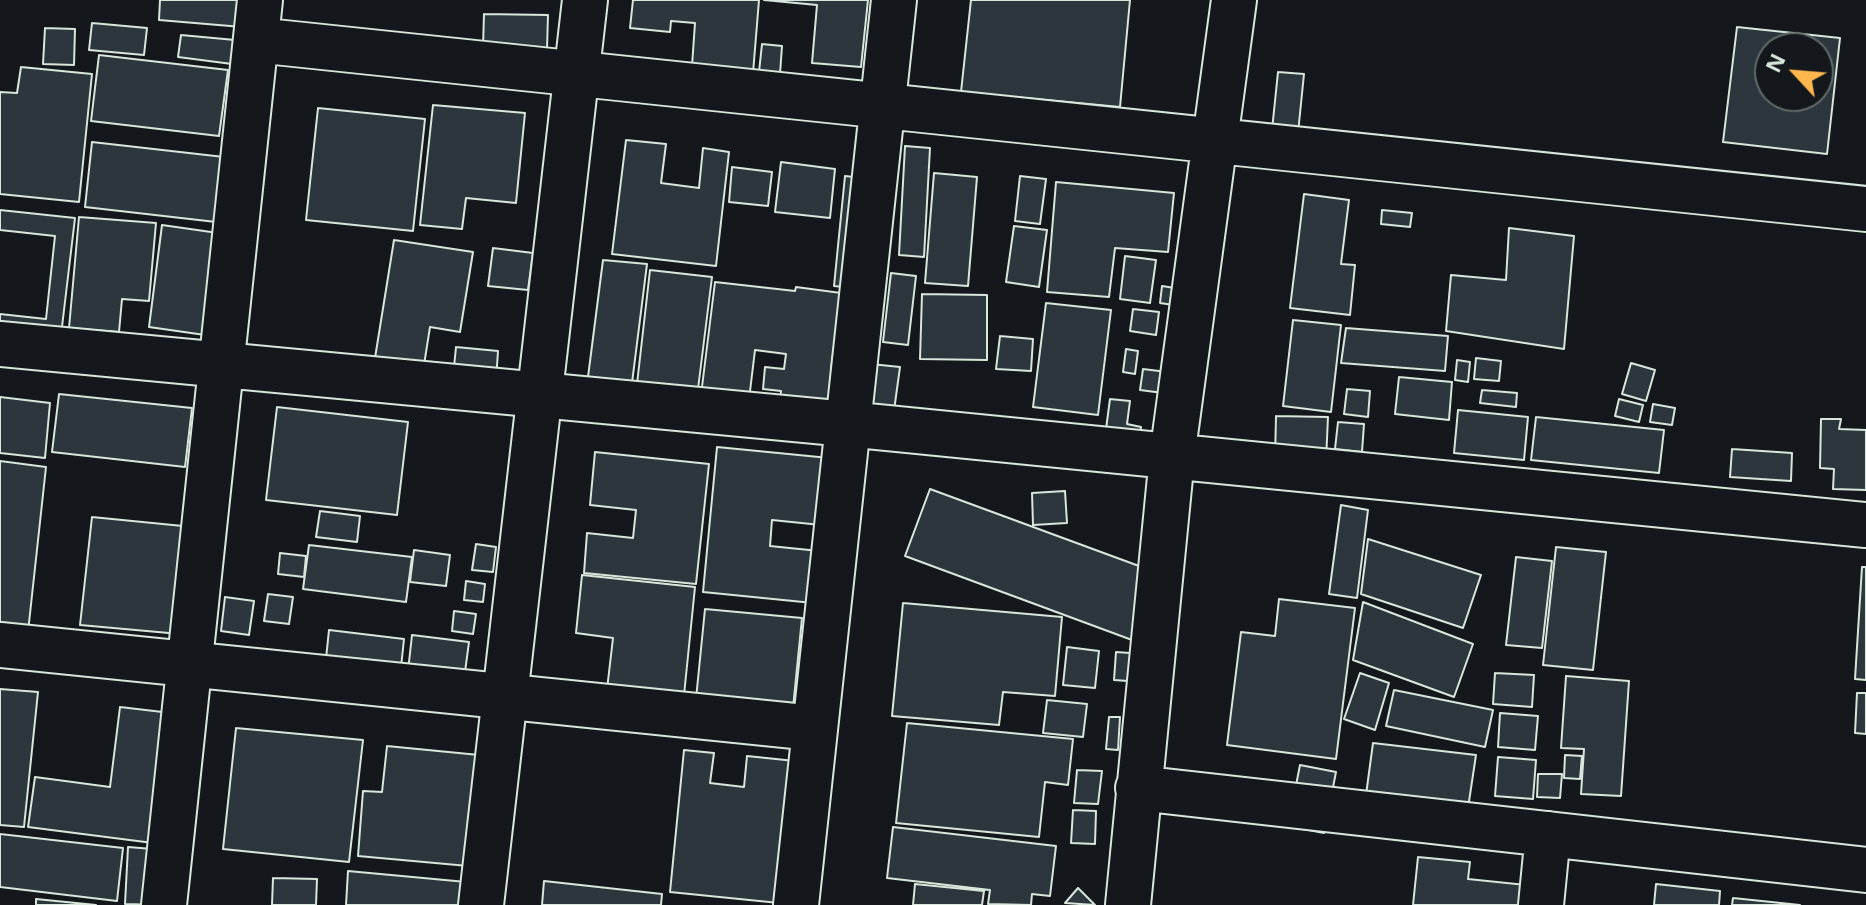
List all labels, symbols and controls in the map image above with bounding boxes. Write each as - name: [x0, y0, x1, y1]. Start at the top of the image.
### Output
- north arrow: [1754, 32, 1834, 112]
- text: N: [1757, 48, 1792, 77]

